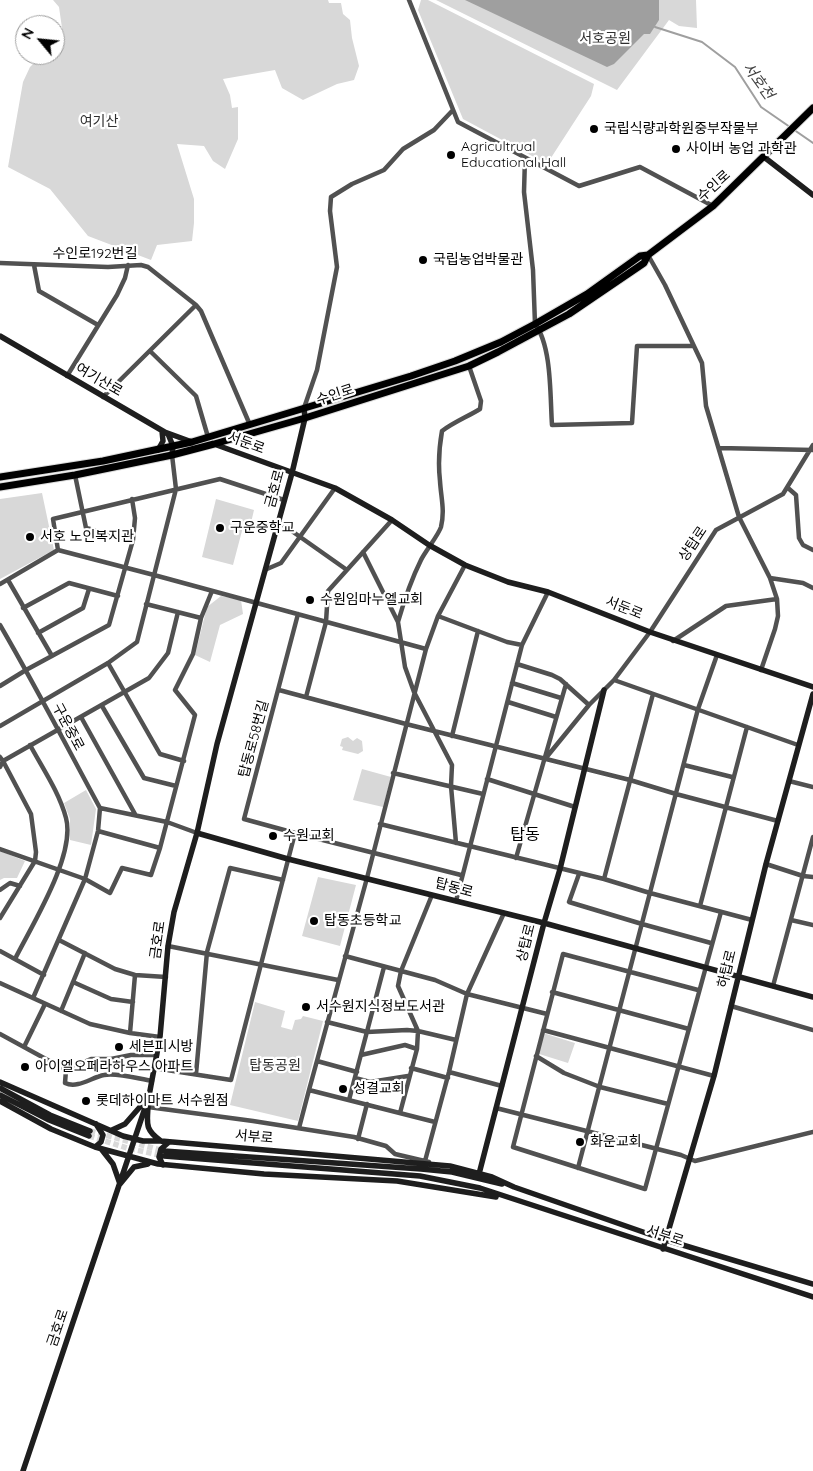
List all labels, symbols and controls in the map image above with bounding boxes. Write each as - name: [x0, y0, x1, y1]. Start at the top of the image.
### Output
- north arrow: [15, 15, 65, 65]
- text: N: [17, 25, 38, 42]
- park label: 서호공원: [579, 31, 631, 47]
- water label: 서호천: [739, 59, 777, 103]
- park label: 여기산: [80, 114, 118, 130]
- place label: 국립식량과학원중부작물부: [604, 121, 759, 137]
- marker: 국립식량과학원중부작물부: [588, 123, 600, 135]
- place label: Agricultrual Educational Hall: [461, 139, 566, 172]
- place label: 사이버 농업 과학관: [686, 141, 797, 157]
- marker: 사이버 농업 과학관: [670, 143, 682, 155]
- marker: Agricultrual Educational Hall: [445, 149, 457, 161]
- street label: 수인로: [694, 167, 734, 205]
- street label: 수인로192번길: [52, 246, 138, 262]
- place label: 국립농업박물관: [433, 252, 523, 268]
- marker: 국립농업박물관: [417, 254, 429, 266]
- street label: 여기산로: [72, 360, 126, 400]
- street label: 수인로: [314, 381, 356, 409]
- street label: 서둔로: [225, 428, 267, 458]
- street label: 금호로: [262, 468, 288, 510]
- place label: 구운중학교: [230, 520, 294, 536]
- marker: 구운중학교: [214, 522, 226, 534]
- street label: 상탑로: [675, 523, 711, 565]
- place label: 서호 노인복지관: [40, 529, 134, 545]
- marker: 서호 노인복지관: [24, 531, 36, 543]
- place label: 수원임마누엘교회: [320, 592, 423, 608]
- street label: 서둔로: [603, 593, 645, 623]
- marker: 수원임마누엘교회: [304, 594, 316, 606]
- street label: 탑동로58번길: [236, 698, 272, 780]
- street label: 구운중로: [48, 700, 88, 754]
- district label: 탑동: [510, 825, 540, 845]
- place label: 수원교회: [283, 828, 335, 844]
- marker: 수원교회: [267, 830, 279, 842]
- street label: 탑동로: [433, 875, 475, 901]
- place label: 탑동초등학교: [324, 913, 401, 929]
- marker: 탑동초등학교: [308, 915, 320, 927]
- street label: 금호로: [147, 920, 169, 960]
- street label: 상탑로: [513, 922, 539, 964]
- street label: 하탑로: [714, 948, 740, 990]
- place label: 서수원지식정보도서관: [316, 999, 445, 1015]
- marker: 서수원지식정보도서관: [300, 1001, 312, 1013]
- place label: 세븐피시방: [129, 1039, 193, 1055]
- marker: 세븐피시방: [113, 1041, 125, 1053]
- park label: 탑동공원: [249, 1058, 301, 1074]
- place label: 아이엘오페라하우스 아파트: [35, 1059, 193, 1075]
- marker: 아이엘오페라하우스 아파트: [19, 1061, 31, 1073]
- place label: 성결교회: [353, 1081, 405, 1097]
- marker: 성결교회: [337, 1083, 349, 1095]
- place label: 롯데하이마트 서수원점: [96, 1093, 229, 1109]
- marker: 롯데하이마트 서수원점: [80, 1095, 92, 1107]
- street label: 서부로: [234, 1127, 274, 1147]
- place label: 화운교회: [590, 1134, 642, 1150]
- marker: 화운교회: [574, 1136, 586, 1148]
- street label: 서부로: [644, 1222, 686, 1250]
- street label: 금호로: [44, 1307, 72, 1349]

